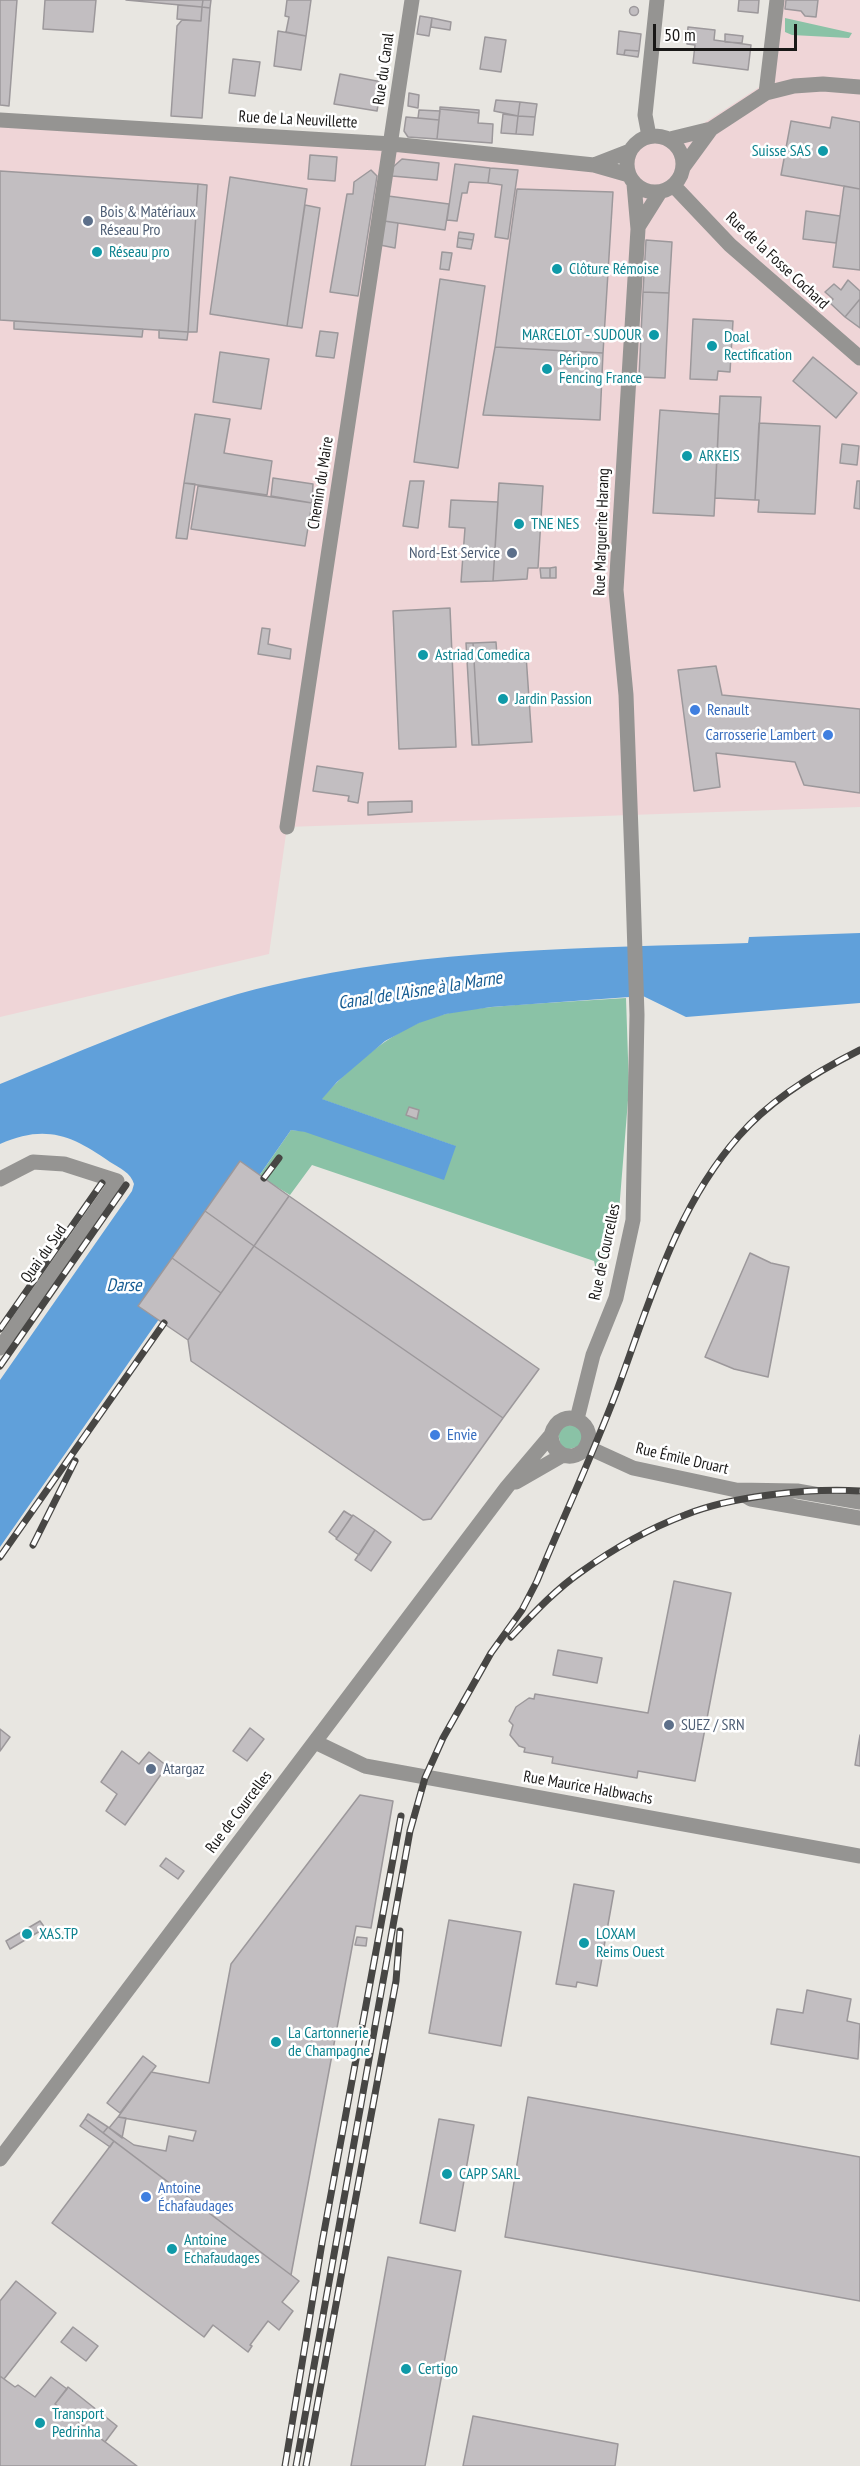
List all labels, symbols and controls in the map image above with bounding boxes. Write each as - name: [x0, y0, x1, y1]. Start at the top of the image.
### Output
- scale bar: [656, 12, 800, 50]
- text: 50 m: [664, 23, 696, 46]
- street label: Rue du Canal: [369, 32, 399, 106]
- street label: Rue de La Neuvillette: [238, 107, 358, 133]
- place label: Suisse SAS: [752, 141, 811, 161]
- marker: Suisse SAS: [816, 144, 830, 158]
- place label: Bois & Matériaux Réseau Pro: [100, 202, 196, 240]
- street label: Rue de la Fosse Cochard: [722, 208, 832, 314]
- marker: Bois & Matériaux Réseau Pro: [81, 214, 95, 228]
- place label: Réseau pro: [109, 242, 170, 262]
- marker: Réseau pro: [90, 245, 104, 259]
- place label: Clôture Rémoise: [569, 259, 659, 279]
- marker: Clôture Rémoise: [550, 262, 564, 276]
- place label: MARCELOT - SUDOUR: [522, 325, 642, 345]
- place label: Doal Rectification: [724, 327, 792, 365]
- marker: MARCELOT - SUDOUR: [647, 328, 661, 342]
- marker: Doal Rectification: [705, 339, 719, 353]
- place label: Péripro Fencing France: [559, 350, 642, 388]
- marker: Péripro Fencing France: [540, 362, 554, 376]
- street label: Chemin du Maire: [304, 435, 338, 531]
- place label: ARKEIS: [699, 446, 740, 466]
- marker: ARKEIS: [680, 449, 694, 463]
- street label: Rue Marguerite Harang: [590, 468, 614, 596]
- place label: TNE NES: [531, 514, 579, 534]
- marker: TNE NES: [512, 517, 526, 531]
- place label: Nord-Est Service: [409, 543, 500, 563]
- marker: Nord-Est Service: [505, 546, 519, 560]
- place label: Astriad Comedica: [435, 645, 530, 665]
- marker: Astriad Comedica: [416, 648, 430, 662]
- place label: Jardin Passion: [515, 689, 592, 709]
- marker: Jardin Passion: [496, 692, 510, 706]
- place label: Renault: [707, 700, 749, 720]
- marker: Renault: [688, 703, 702, 717]
- place label: Carrosserie Lambert: [706, 725, 816, 745]
- marker: Carrosserie Lambert: [821, 728, 835, 742]
- water label: Canal de l'Aisne à la Marne: [336, 967, 504, 1015]
- street label: Rue de Courcelles: [585, 1202, 625, 1302]
- street label: Quai du Sud: [17, 1221, 71, 1287]
- water label: Darse: [106, 1275, 142, 1297]
- place label: Envie: [447, 1425, 477, 1445]
- marker: Envie: [428, 1428, 442, 1442]
- street label: Rue Émile Druart: [634, 1439, 730, 1479]
- place label: SUEZ / SRN: [681, 1715, 745, 1735]
- marker: SUEZ / SRN: [662, 1718, 676, 1732]
- place label: Atargaz: [163, 1759, 205, 1779]
- marker: Atargaz: [144, 1762, 158, 1776]
- street label: Rue de Courcelles: [202, 1767, 276, 1857]
- street label: Rue Maurice Halbwachs: [522, 1767, 654, 1809]
- place label: XAS.TP: [39, 1924, 78, 1944]
- place label: LOXAM Reims Ouest: [596, 1924, 664, 1962]
- marker: XAS.TP: [20, 1927, 34, 1941]
- marker: LOXAM Reims Ouest: [577, 1936, 591, 1950]
- place label: La Cartonnerie de Champagne: [288, 2023, 370, 2061]
- marker: La Cartonnerie de Champagne: [269, 2035, 283, 2049]
- place label: CAPP SARL: [459, 2164, 520, 2184]
- marker: CAPP SARL: [440, 2167, 454, 2181]
- place label: Antoine Échafaudages: [158, 2178, 234, 2216]
- marker: Antoine Échafaudages: [139, 2190, 153, 2204]
- place label: Antoine Echafaudages: [184, 2230, 260, 2268]
- marker: Antoine Echafaudages: [165, 2242, 179, 2256]
- place label: Certigo: [418, 2359, 458, 2379]
- marker: Certigo: [399, 2362, 413, 2376]
- place label: Transport Pedrinha: [52, 2404, 104, 2442]
- marker: Transport Pedrinha: [33, 2416, 47, 2430]

